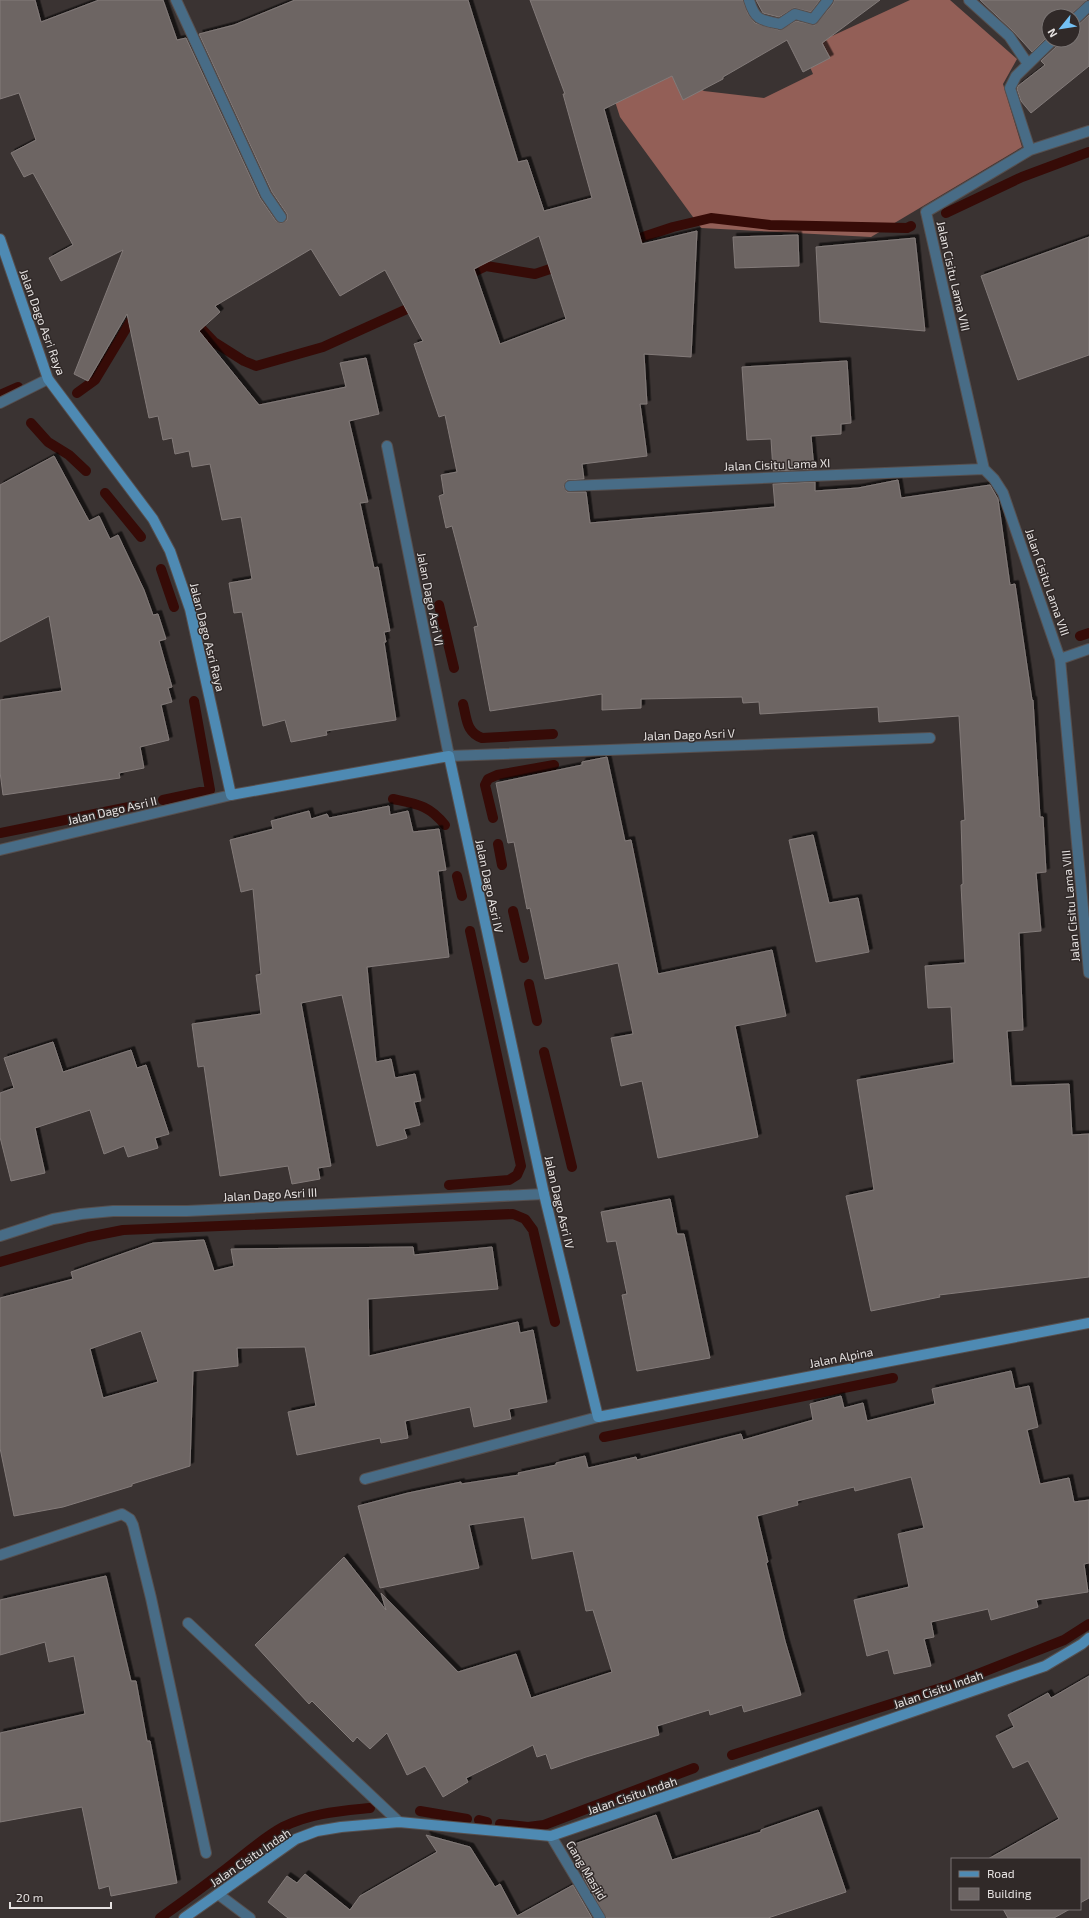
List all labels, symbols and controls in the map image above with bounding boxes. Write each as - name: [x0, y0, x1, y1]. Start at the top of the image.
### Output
- north arrow: [1041, 8, 1081, 48]
- text: N: [1044, 27, 1060, 40]
- street label: Jalan Cisitu Lama VIII: [935, 220, 973, 332]
- street label: Jalan Dago Asri Raya: [17, 267, 69, 377]
- street label: Jalan Cisitu Lama XI: [724, 455, 830, 473]
- street label: Jalan Cisitu Lama VIII: [1023, 527, 1073, 637]
- street label: Jalan Dago Asri VI: [415, 551, 447, 647]
- street label: Jalan Dago Asri Raya: [188, 581, 228, 693]
- street label: Jalan Dago Asri V: [643, 725, 736, 743]
- street label: Jalan Dago Asri II: [66, 793, 158, 827]
- street label: Jalan Dago Asri IV: [473, 838, 507, 935]
- street label: Jalan Cisitu Lama VIII: [1058, 849, 1082, 963]
- street label: Jalan Dago Asri IV: [542, 1154, 578, 1251]
- street label: Jalan Dago Asri III: [223, 1185, 317, 1203]
- street label: Jalan Alpina: [808, 1344, 874, 1370]
- street label: Jalan Cisitu Indah: [891, 1667, 985, 1711]
- street label: Jalan Cisitu Indah: [585, 1773, 679, 1817]
- street label: Jalan Cisitu Indah: [207, 1825, 293, 1889]
- street label: Gang Masjid: [563, 1838, 610, 1903]
- legend: [951, 1858, 1081, 1910]
- text: Road: [987, 1866, 1015, 1880]
- scale bar: [10, 1884, 111, 1910]
- text: Building: [987, 1886, 1032, 1900]
- text: 20 m: [16, 1890, 43, 1904]

